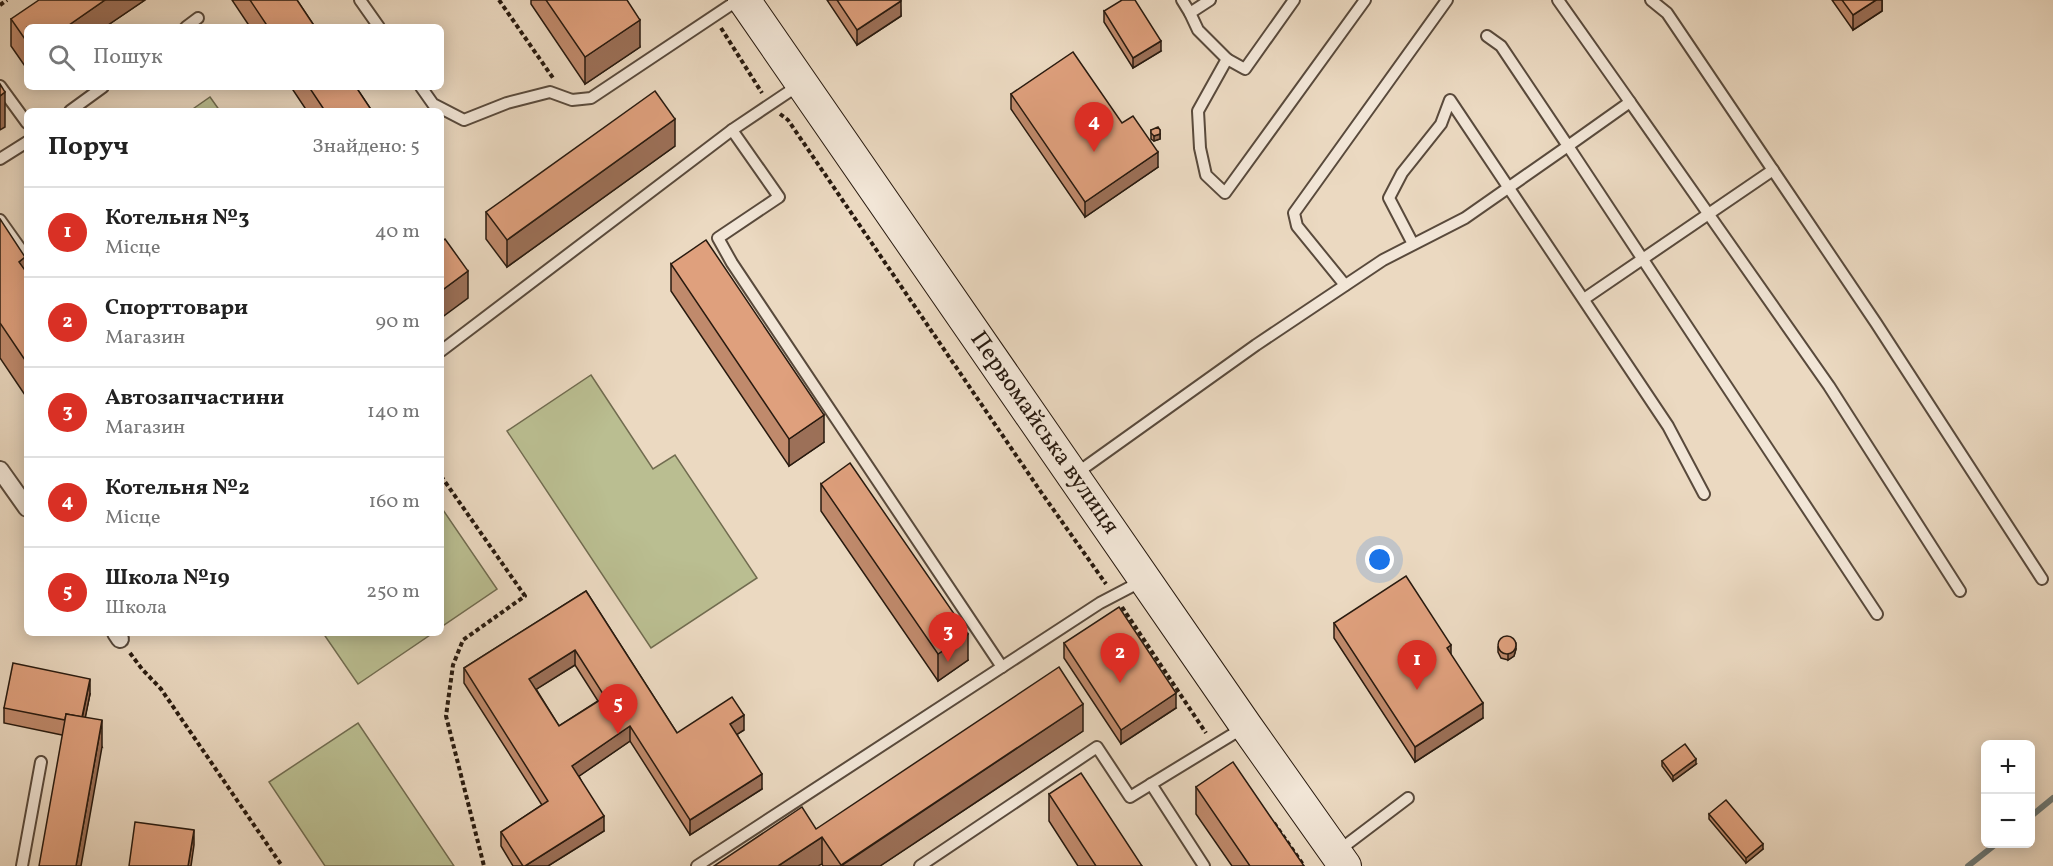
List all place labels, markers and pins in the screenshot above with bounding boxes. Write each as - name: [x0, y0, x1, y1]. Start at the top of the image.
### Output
- pin: 4: [1074, 102, 1114, 152]
- pin: 3: [928, 612, 968, 662]
- pin: 2: [1100, 634, 1140, 683]
- pin: 1: [1398, 640, 1436, 690]
- pin: 5: [598, 684, 638, 734]

